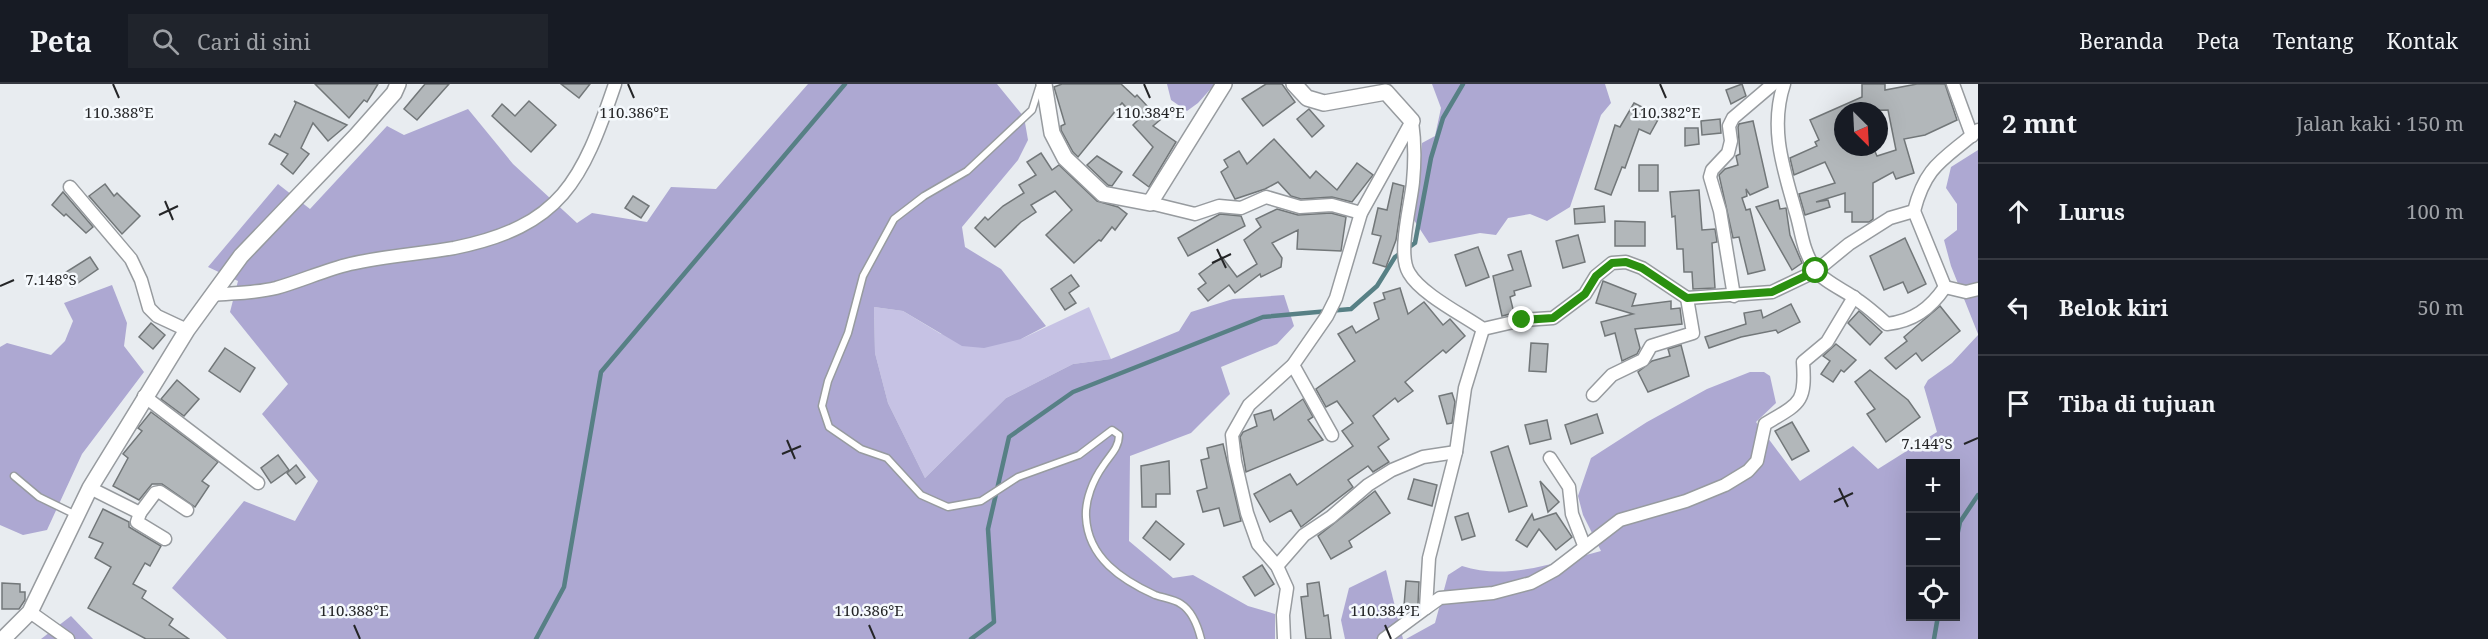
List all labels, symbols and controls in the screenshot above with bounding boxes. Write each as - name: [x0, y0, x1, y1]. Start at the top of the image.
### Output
- search box: [128, 14, 548, 68]
- text: Peta: [30, 22, 92, 60]
- icon: search: [149, 25, 182, 58]
- text: Cari di sini: [197, 26, 311, 56]
- text: Beranda: [2079, 27, 2164, 55]
- text: Peta: [2197, 27, 2240, 55]
- text: Tentang: [2273, 27, 2354, 55]
- text: Kontak: [2387, 27, 2458, 55]
- text: 110.388°E: [84, 102, 154, 122]
- text: 110.386°E: [599, 102, 669, 122]
- text: 110.384°E: [1115, 102, 1185, 122]
- text: 110.382°E: [1631, 102, 1701, 122]
- north arrow: [1834, 102, 1888, 156]
- text: 2 mnt: [2002, 105, 2077, 141]
- text: Jalan kaki · 150 m: [2296, 110, 2464, 137]
- icon: ahead: [2002, 195, 2035, 228]
- text: Lurus: [2059, 196, 2125, 226]
- text: 100 m: [2406, 198, 2464, 225]
- route start: [1802, 257, 1828, 283]
- text: 7.148°S: [25, 269, 77, 289]
- icon: left: [2002, 291, 2035, 324]
- text: Belok kiri: [2059, 292, 2168, 322]
- text: 50 m: [2418, 294, 2464, 321]
- route end: [1508, 306, 1534, 332]
- icon: arrive: [2002, 387, 2035, 420]
- text: Tiba di tujuan: [2059, 388, 2216, 418]
- text: 7.144°S: [1901, 433, 1953, 453]
- map controls: [1906, 459, 1960, 621]
- button: +: [1906, 459, 1960, 513]
- button: −: [1906, 513, 1960, 567]
- button: locate: [1906, 567, 1960, 621]
- text: 110.388°E: [319, 600, 389, 620]
- text: 110.386°E: [834, 600, 904, 620]
- text: 110.384°E: [1350, 600, 1420, 620]

